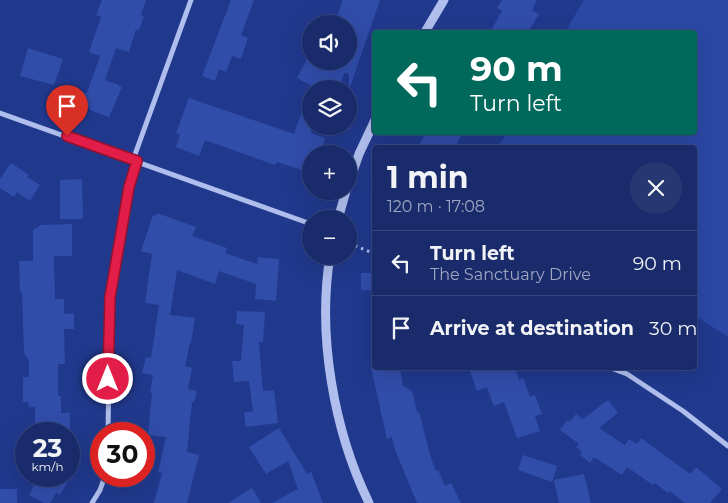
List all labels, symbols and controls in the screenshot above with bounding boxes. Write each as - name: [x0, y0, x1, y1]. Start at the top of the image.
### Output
- map controls: [302, 15, 357, 265]
- button: sound: [302, 15, 357, 70]
- text: 90 m: [470, 47, 563, 90]
- icon: left: [387, 50, 452, 115]
- button: layers: [302, 80, 357, 135]
- pin: [46, 85, 88, 136]
- text: Turn left: [470, 90, 562, 117]
- icon: arrive: [53, 92, 81, 120]
- button: +: [302, 145, 357, 200]
- text: 1 min: [387, 159, 468, 196]
- button: close: [630, 162, 682, 214]
- text: 120 m · 17:08: [387, 197, 485, 216]
- button: −: [302, 210, 357, 265]
- text: Turn left: [430, 242, 515, 265]
- icon: left: [387, 249, 415, 277]
- text: 90 m: [633, 252, 682, 275]
- text: The Sanctuary Drive: [430, 265, 591, 284]
- icon: arrive: [387, 314, 415, 342]
- text: Arrive at destination: [430, 317, 634, 340]
- text: 30 m: [649, 317, 697, 340]
- position arrow: [81, 352, 133, 404]
- speed limit sign: 30: [90, 422, 155, 487]
- text: 23: [33, 433, 62, 463]
- text: km/h: [31, 459, 64, 474]

